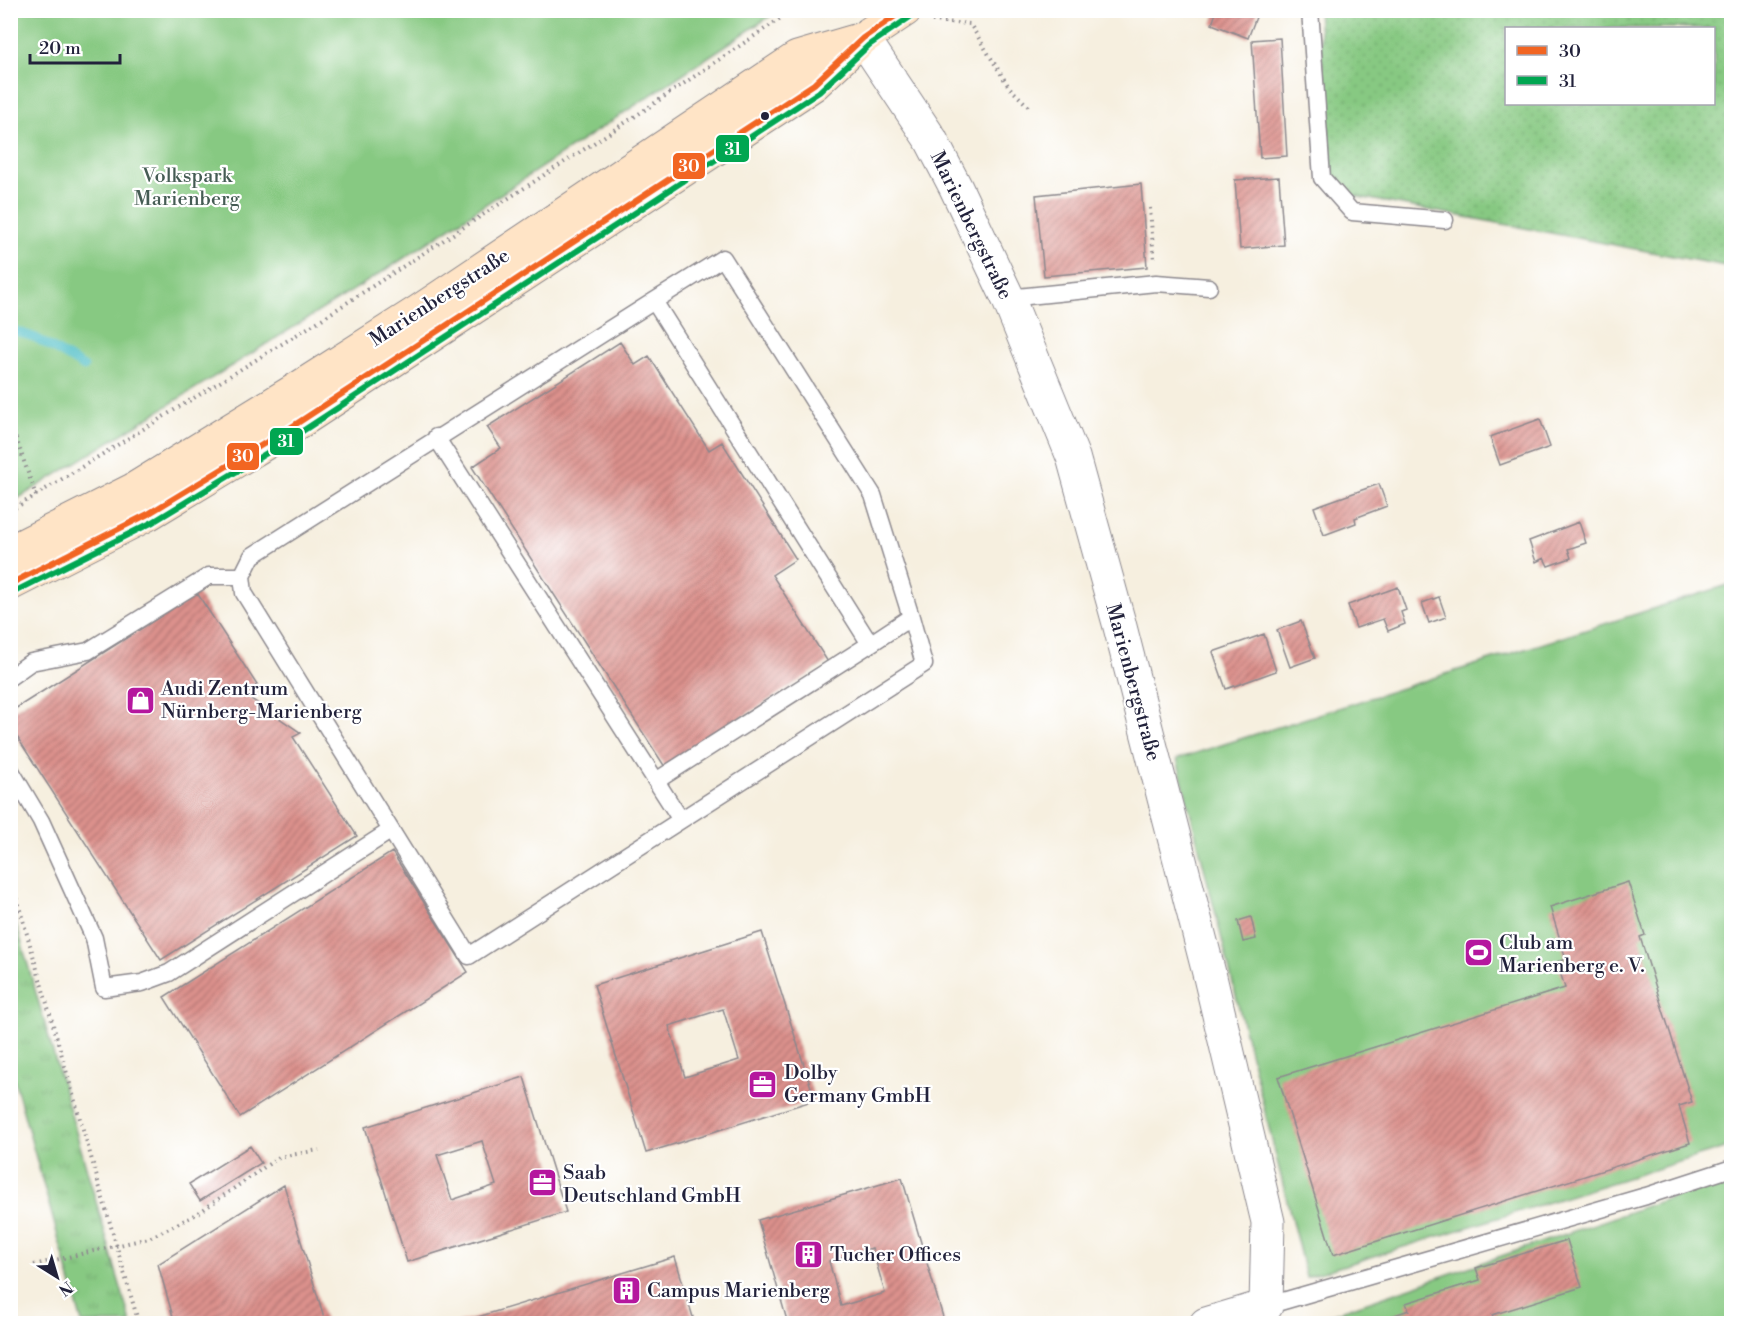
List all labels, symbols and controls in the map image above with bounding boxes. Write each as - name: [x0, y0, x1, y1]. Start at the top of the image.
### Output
- scale bar: [30, 27, 120, 65]
- legend: [1505, 27, 1715, 105]
- text: 20 m: [39, 37, 81, 60]
- text: 30: [1559, 40, 1581, 63]
- text: 31: [1559, 70, 1577, 93]
- unlabelled marker: [759, 110, 771, 122]
- line badge: 31: [715, 134, 750, 163]
- text: 31: [725, 140, 742, 160]
- street label: Marienbergstraße: [924, 147, 1017, 304]
- line badge: 30: [672, 152, 706, 180]
- text: 30: [678, 157, 700, 177]
- park label: Volkspark Marienberg: [134, 164, 241, 212]
- street label: Marienbergstraße: [365, 244, 514, 353]
- line badge: 31: [269, 427, 304, 456]
- text: 31: [278, 432, 295, 452]
- line badge: 30: [226, 442, 260, 471]
- text: 30: [232, 447, 254, 467]
- street label: Marienbergstraße: [1100, 601, 1166, 764]
- place label: Audi Zentrum Nürnberg-Marienberg: [160, 677, 363, 725]
- shop icon: Audi Zentrum Nürnberg-Marienberg: [124, 684, 156, 716]
- place label: Club am Marienberg e. V.: [1499, 931, 1645, 979]
- sports icon: Club am Marienberg e. V.: [1462, 937, 1494, 969]
- place label: Dolby Germany GmbH: [784, 1061, 931, 1109]
- office icon: Dolby Germany GmbH: [747, 1068, 779, 1100]
- place label: Saab Deutschland GmbH: [563, 1161, 741, 1209]
- office icon: Saab Deutschland GmbH: [526, 1167, 558, 1199]
- building icon: Tucher Offices: [793, 1238, 825, 1270]
- place label: Tucher Offices: [830, 1243, 961, 1268]
- north arrow: [27, 1247, 87, 1307]
- building icon: Campus Marienberg: [610, 1274, 642, 1306]
- text: N: [54, 1276, 76, 1300]
- place label: Campus Marienberg: [647, 1279, 831, 1304]

